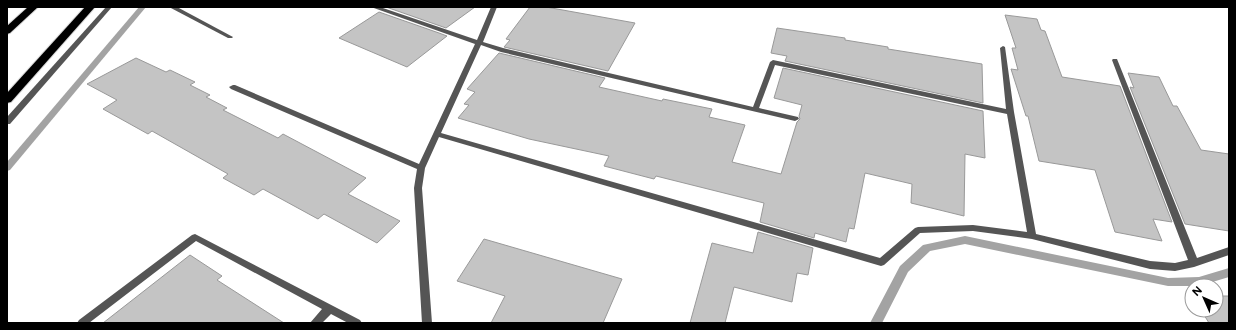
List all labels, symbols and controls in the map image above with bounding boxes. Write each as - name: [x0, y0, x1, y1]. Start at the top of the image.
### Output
- north arrow: [1184, 278, 1224, 318]
- text: N: [1190, 284, 1205, 299]

